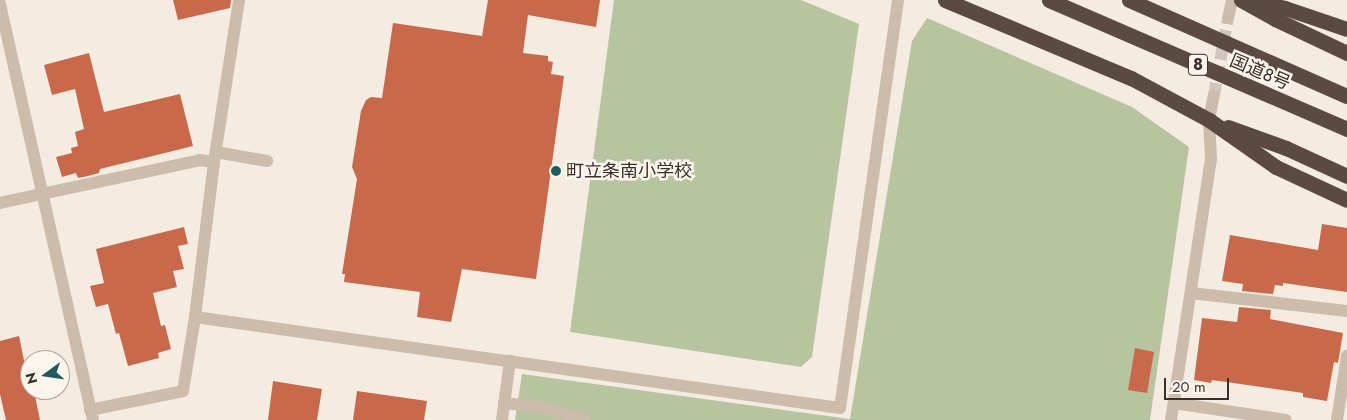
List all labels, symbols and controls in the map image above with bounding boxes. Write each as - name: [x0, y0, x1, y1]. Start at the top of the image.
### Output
- street label: 国道8号: [1226, 50, 1294, 94]
- road number: 8: [1187, 52, 1209, 78]
- place label: 町立条南小学校: [566, 160, 692, 182]
- marker: 町立条南小学校: [550, 165, 562, 177]
- north arrow: [20, 350, 70, 400]
- scale bar: [1167, 368, 1232, 400]
- text: N: [20, 371, 42, 386]
- text: 20 m: [1172, 376, 1206, 398]

